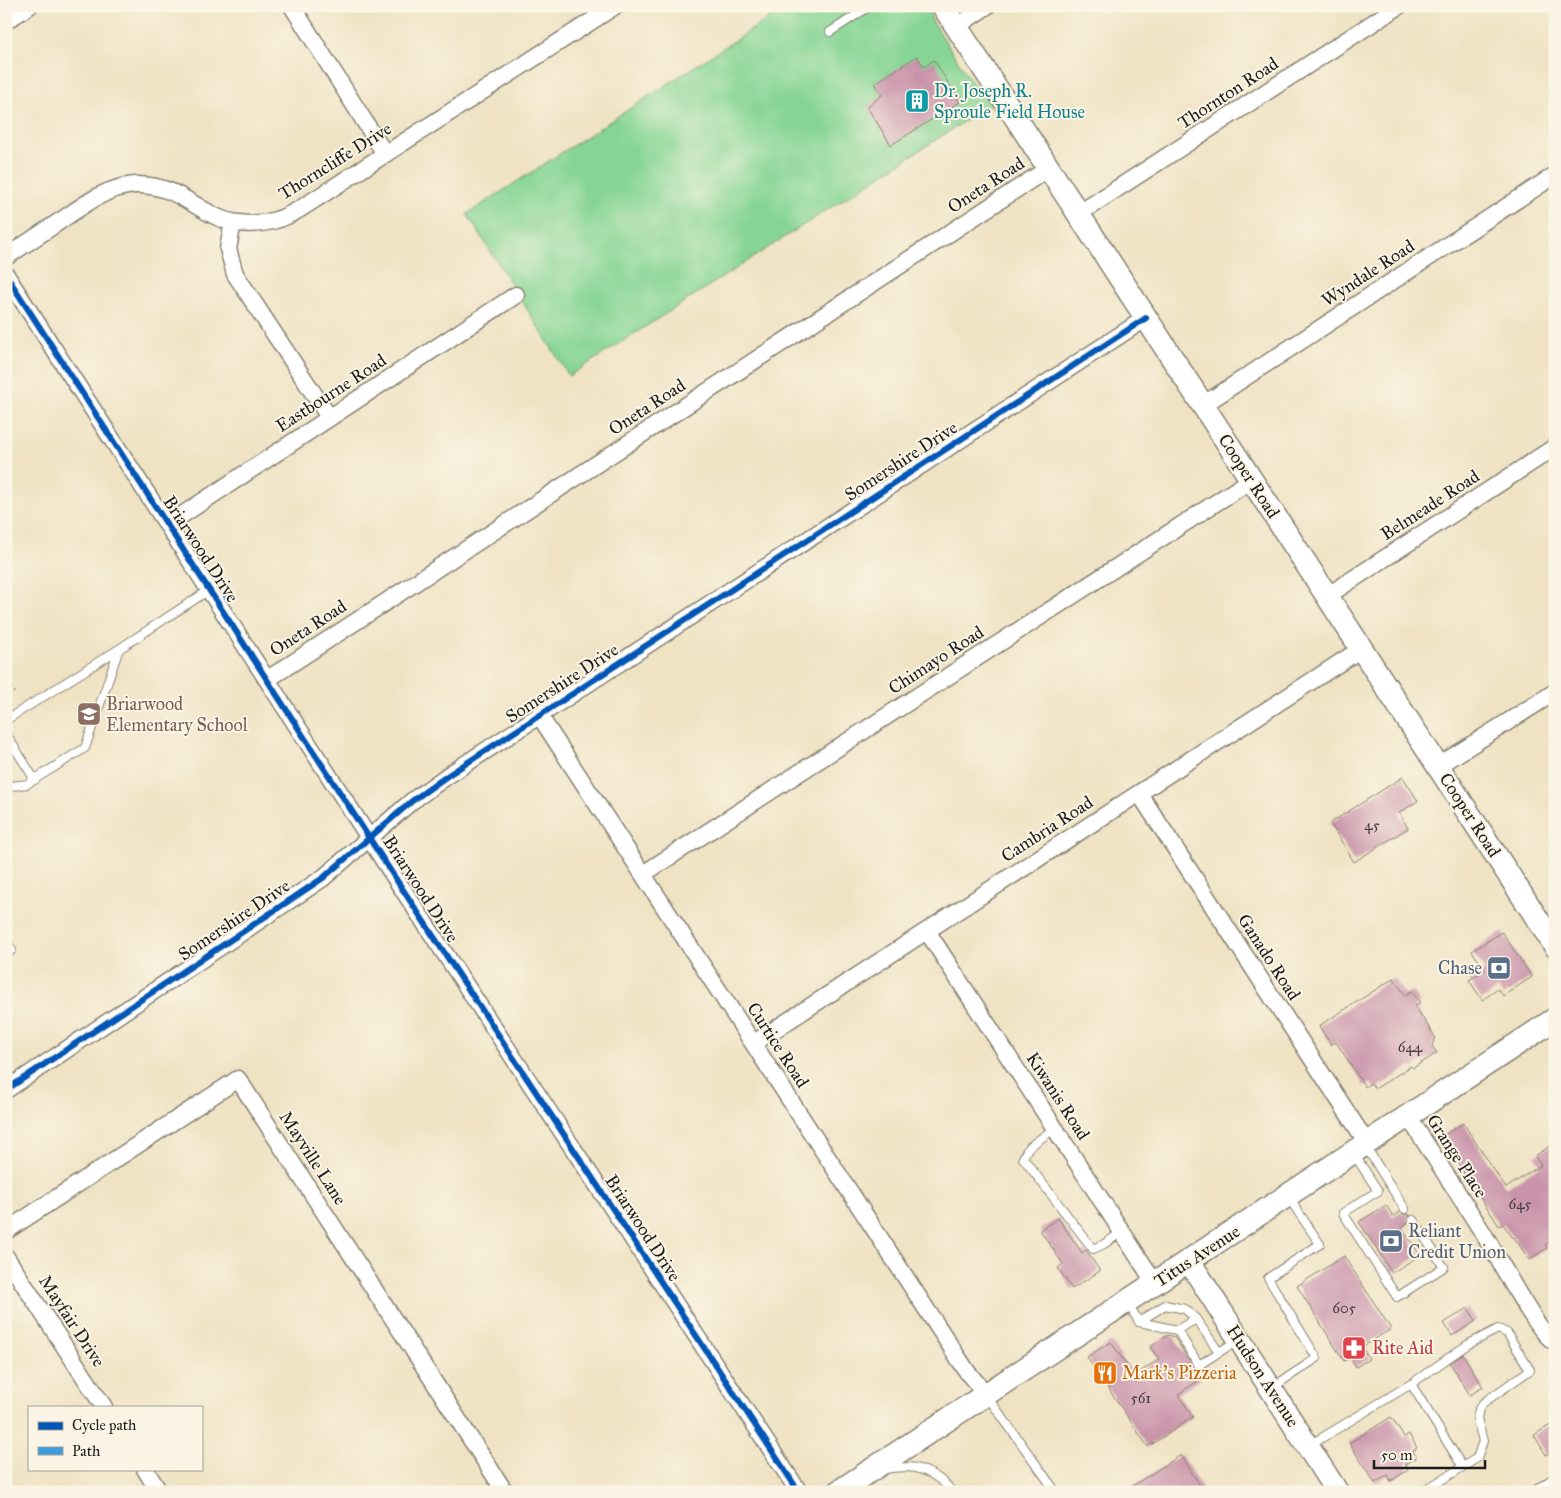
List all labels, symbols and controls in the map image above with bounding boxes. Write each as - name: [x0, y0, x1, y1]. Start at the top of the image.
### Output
- street label: Thornton Road: [1174, 52, 1282, 134]
- place label: Dr. Joseph R. Sproule Field House: [934, 80, 1085, 123]
- building icon: Dr. Joseph R. Sproule Field House: [904, 88, 930, 114]
- street label: Thorncliffe Drive: [274, 117, 396, 205]
- street label: Oneta Road: [943, 152, 1029, 218]
- street label: Wyndale Road: [1317, 235, 1419, 311]
- street label: Eastbourne Road: [272, 349, 390, 437]
- street label: Oneta Road: [604, 374, 690, 440]
- street label: Somershire Drive: [841, 416, 961, 506]
- street label: Cooper Road: [1214, 430, 1284, 522]
- street label: Belmeade Road: [1377, 465, 1483, 545]
- street label: Briarwood Drive: [158, 492, 244, 606]
- street label: Oneta Road: [265, 595, 351, 661]
- street label: Chimayo Road: [884, 621, 988, 699]
- street label: Somershire Drive: [502, 638, 622, 728]
- place label: Briarwood Elementary School: [106, 693, 248, 736]
- school or university icon: Briarwood Elementary School: [76, 701, 102, 727]
- street label: Cooper Road: [1435, 769, 1505, 861]
- street label: Cambria Road: [997, 791, 1097, 867]
- house number: 45: [1364, 816, 1380, 834]
- street label: Briarwood Drive: [378, 832, 464, 946]
- street label: Somershire Drive: [174, 875, 294, 965]
- street label: Ganado Road: [1233, 910, 1305, 1004]
- bank icon: Chase: [1486, 955, 1512, 981]
- place label: Chase: [1438, 957, 1482, 979]
- street label: Curtice Road: [742, 998, 814, 1092]
- house number: 644: [1398, 1038, 1423, 1056]
- street label: Kiwanis Road: [1021, 1048, 1095, 1144]
- street label: Mayville Lane: [275, 1107, 351, 1209]
- street label: Grange Place: [1421, 1110, 1492, 1202]
- street label: Briarwood Drive: [600, 1171, 686, 1285]
- house number: 645: [1508, 1195, 1532, 1213]
- street label: Titus Avenue: [1150, 1220, 1244, 1292]
- place label: Reliant Credit Union: [1408, 1220, 1506, 1263]
- bank icon: Reliant Credit Union: [1378, 1228, 1404, 1254]
- street label: Mayfair Drive: [34, 1271, 110, 1371]
- house number: 605: [1332, 1299, 1356, 1317]
- street label: Hudson Avenue: [1222, 1321, 1304, 1431]
- pharmacy icon: Rite Aid: [1341, 1335, 1367, 1361]
- place label: Rite Aid: [1372, 1337, 1433, 1359]
- restaurant icon: Mark's Pizzeria: [1092, 1360, 1118, 1386]
- place label: Mark's Pizzeria: [1122, 1362, 1237, 1384]
- house number: 561: [1131, 1389, 1151, 1407]
- legend: [28, 1406, 202, 1470]
- text: Cycle path: [72, 1416, 137, 1434]
- scale bar: [1374, 1438, 1485, 1470]
- text: Path: [72, 1442, 101, 1460]
- text: 50 m: [1381, 1446, 1413, 1464]

